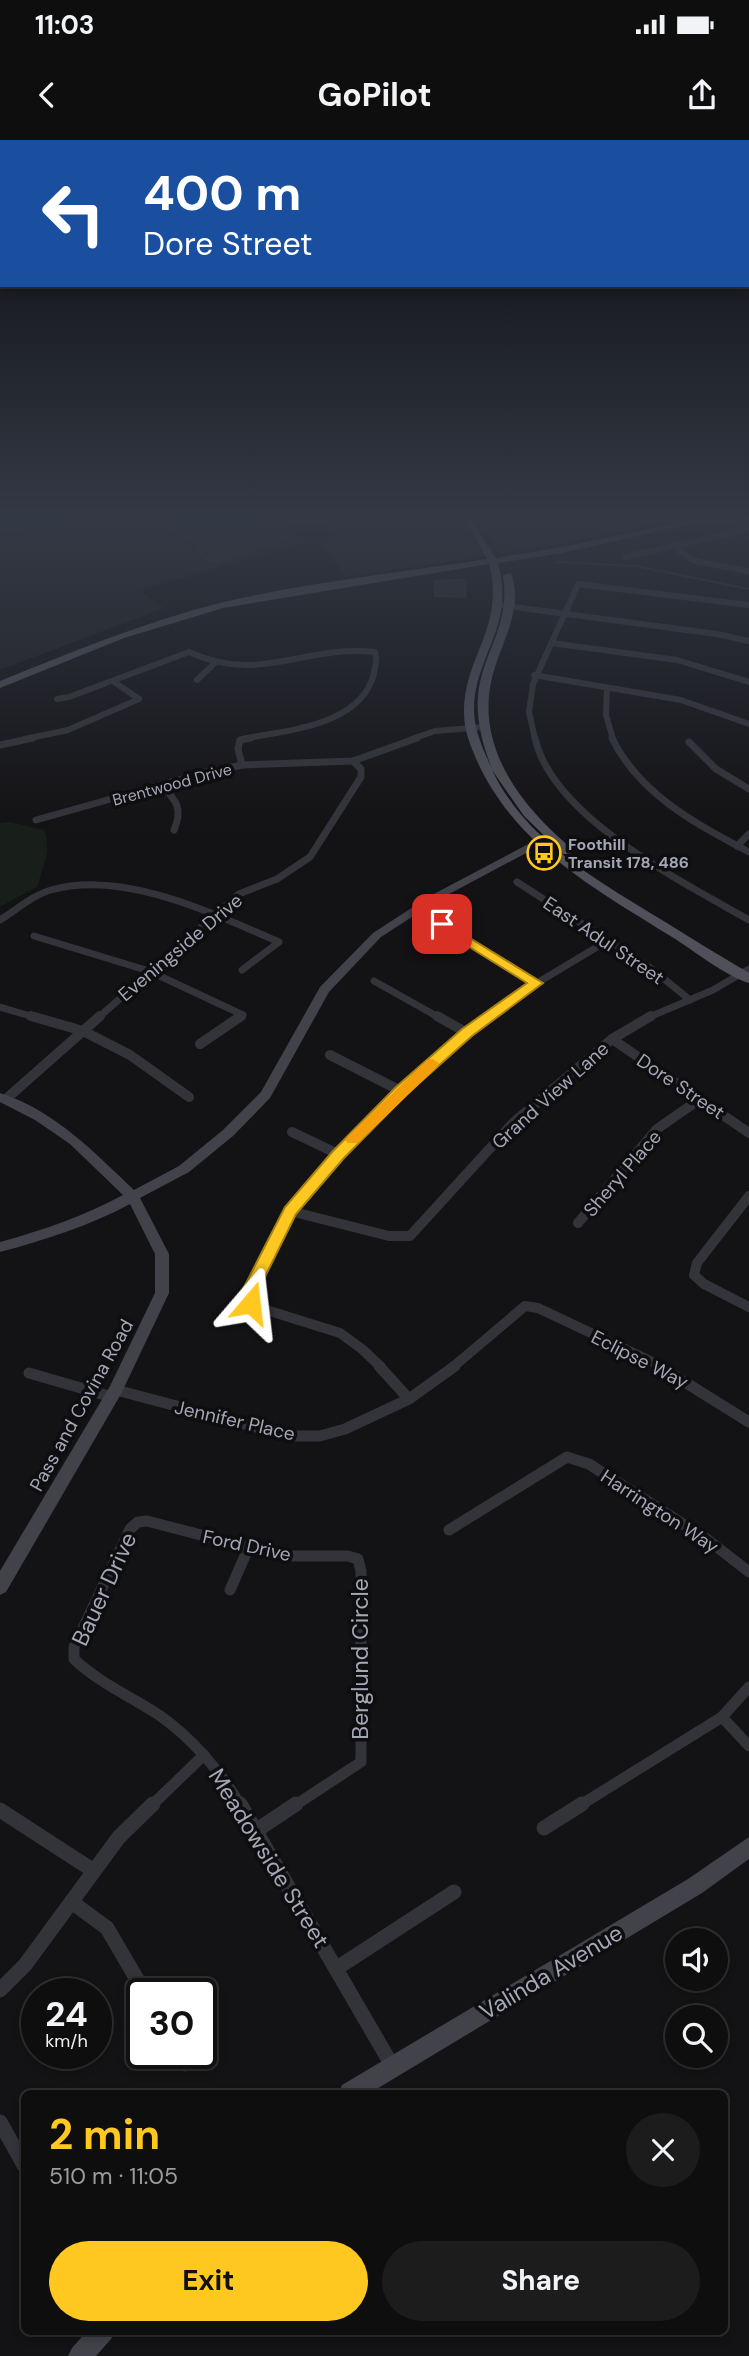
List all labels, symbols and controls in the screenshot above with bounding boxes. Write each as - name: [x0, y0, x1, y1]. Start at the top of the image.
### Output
- text: 11:03: [35, 8, 95, 42]
- text: GoPilot: [317, 74, 432, 116]
- icon: back: [28, 76, 66, 114]
- icon: share: [683, 76, 721, 114]
- text: 400 m: [143, 161, 301, 225]
- icon: left: [28, 168, 119, 259]
- text: Dore Street: [143, 223, 313, 265]
- street label: Brentwood Drive: [110, 758, 234, 811]
- bus stop icon: Foothill Transit 178, 486: [525, 834, 563, 872]
- place label: Foothill Transit 178, 486: [568, 834, 689, 873]
- street label: Eveningside Drive: [113, 888, 248, 1007]
- street label: East Adul Street: [538, 891, 669, 990]
- pin: [412, 894, 472, 954]
- icon: arrive: [423, 905, 461, 943]
- street label: Grand View Lane: [487, 1036, 614, 1154]
- street label: Dore Street: [632, 1048, 729, 1125]
- street label: Sheryl Place: [578, 1125, 667, 1222]
- position arrow: [214, 1266, 288, 1340]
- street label: Pass and Covina Road: [24, 1315, 139, 1496]
- street label: Eclipse Way: [587, 1324, 693, 1395]
- street label: Jennifer Place: [172, 1394, 298, 1446]
- street label: Harrington Way: [596, 1464, 724, 1559]
- street label: Ford Drive: [200, 1524, 293, 1567]
- street label: Bauer Drive: [65, 1528, 143, 1650]
- street label: Berglund Circle: [345, 1578, 375, 1740]
- street label: Meadowside Street: [202, 1763, 336, 1953]
- street label: Valinda Avenue: [474, 1918, 628, 2026]
- map controls: [665, 1928, 728, 2068]
- button: sound: [665, 1928, 728, 1991]
- speed limit sign: 30: [126, 1978, 217, 2069]
- text: 24: [45, 1991, 88, 2037]
- button: search: [665, 2005, 728, 2068]
- text: km/h: [45, 2029, 88, 2053]
- text: 2 min: [49, 2107, 160, 2162]
- button: close: [626, 2113, 700, 2187]
- text: 510 m · 11:05: [49, 2161, 178, 2191]
- button: Exit: [49, 2241, 368, 2321]
- button: Share: [382, 2241, 700, 2321]

